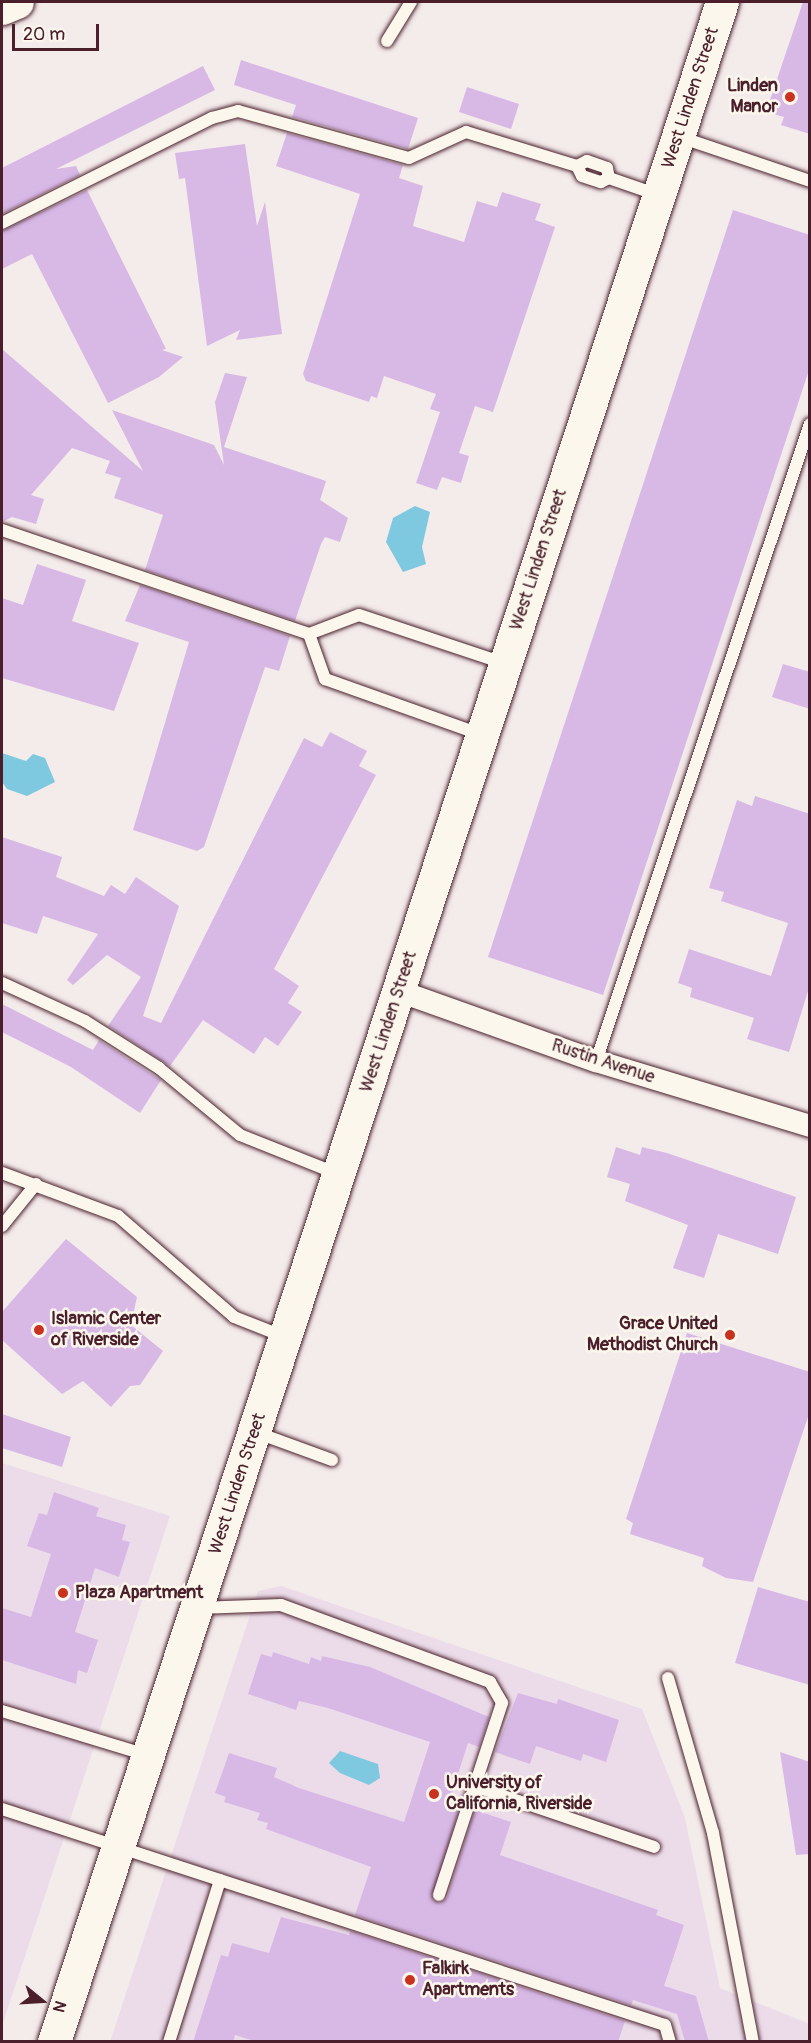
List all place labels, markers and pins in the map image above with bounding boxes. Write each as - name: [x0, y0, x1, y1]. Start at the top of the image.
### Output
- place label: Linden Manor: [727, 76, 778, 118]
- marker: Linden Manor: [783, 90, 797, 104]
- place label: Islamic Center of Riverside: [51, 1309, 161, 1352]
- place label: Grace United Methodist Church: [587, 1314, 718, 1356]
- marker: Islamic Center of Riverside: [32, 1323, 46, 1337]
- marker: Grace United Methodist Church: [723, 1328, 737, 1342]
- place label: Plaza Apartment: [75, 1582, 203, 1604]
- marker: Plaza Apartment: [56, 1586, 70, 1600]
- place label: University of California, Riverside: [446, 1773, 592, 1816]
- marker: University of California, Riverside: [427, 1787, 441, 1801]
- place label: Falkirk Apartments: [422, 1959, 514, 2002]
- marker: Falkirk Apartments: [403, 1973, 417, 1987]

